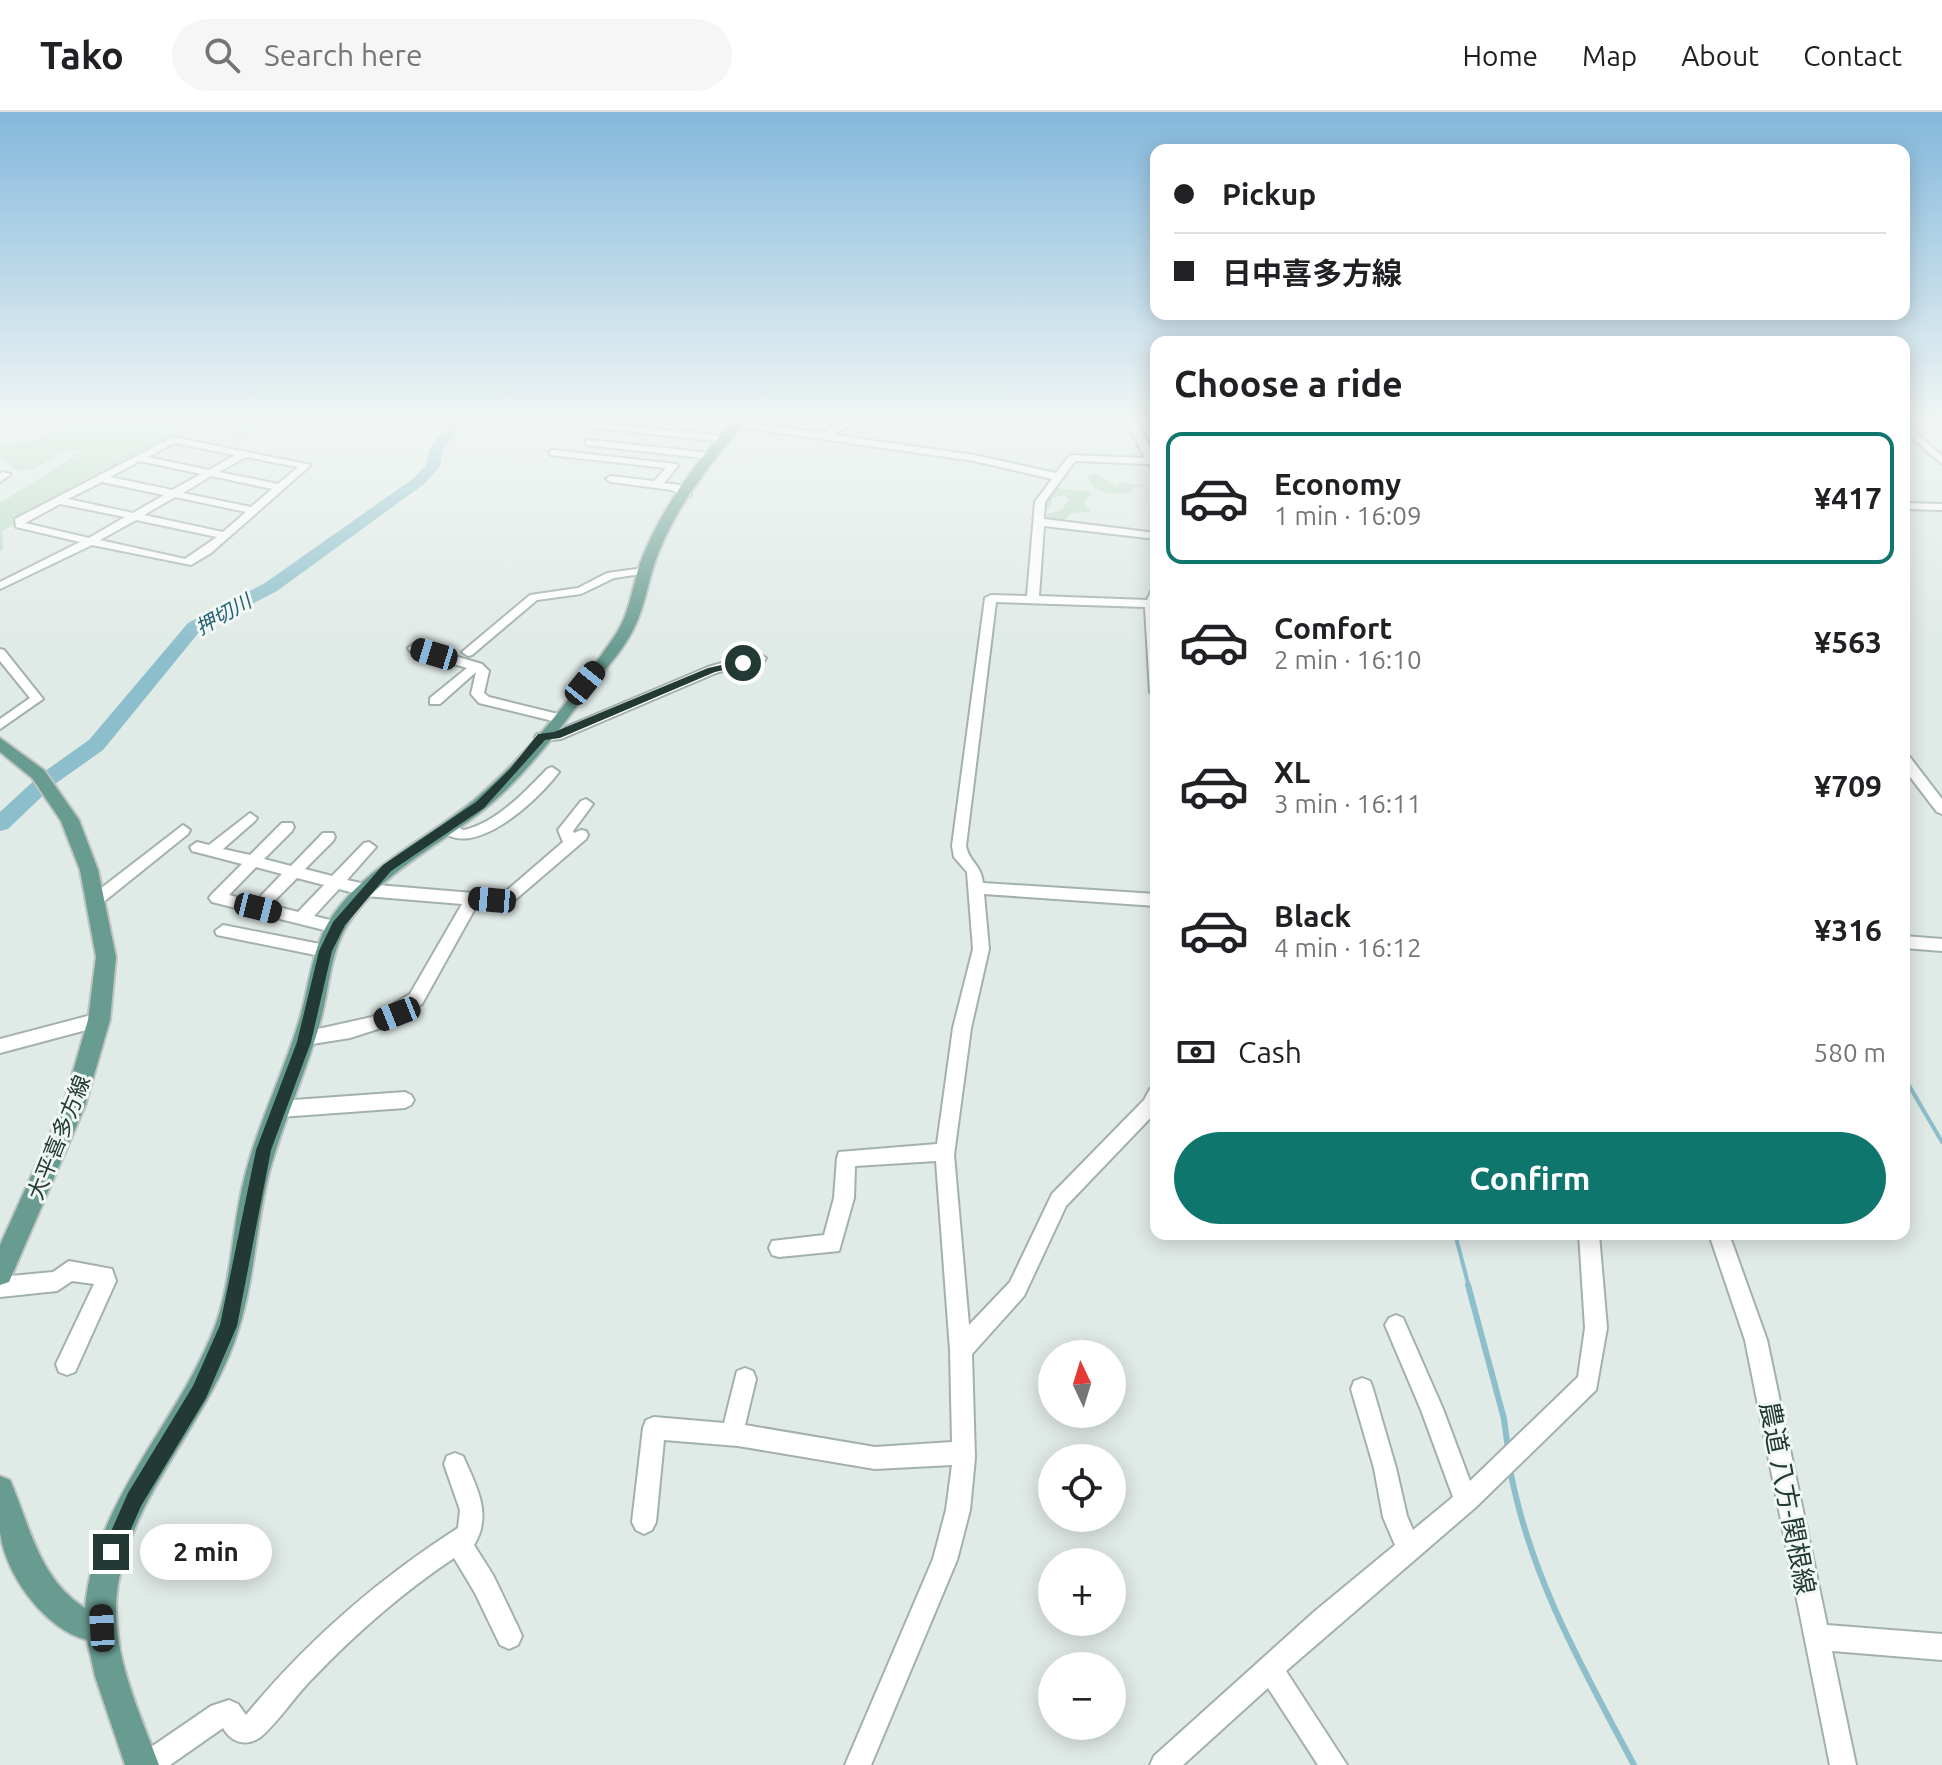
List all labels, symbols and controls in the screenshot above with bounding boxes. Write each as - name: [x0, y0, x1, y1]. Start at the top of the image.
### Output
- search box: [172, 19, 732, 91]
- icon: search: [200, 33, 244, 77]
- text: Tako: [40, 34, 124, 76]
- text: Search here: [264, 38, 423, 72]
- text: Home: [1463, 40, 1538, 71]
- text: Map: [1582, 40, 1637, 71]
- text: About: [1681, 40, 1759, 71]
- text: Contact: [1803, 40, 1902, 71]
- text: Pickup: [1222, 177, 1316, 211]
- text: 日中喜多方線: [1222, 256, 1402, 290]
- text: Choose a ride: [1174, 363, 1403, 404]
- icon: car: [1178, 462, 1250, 534]
- text: Economy: [1274, 467, 1401, 501]
- text: ¥417: [1814, 481, 1882, 515]
- text: 1 min · 16:09: [1274, 501, 1422, 530]
- water label: 押切川: [191, 588, 256, 639]
- icon: car: [1178, 606, 1250, 678]
- text: Comfort: [1274, 611, 1392, 645]
- text: ¥563: [1814, 625, 1882, 659]
- car: [408, 636, 460, 672]
- route start: [725, 645, 761, 681]
- text: 2 min · 16:10: [1274, 645, 1422, 674]
- car: [561, 657, 609, 709]
- icon: car: [1178, 750, 1250, 822]
- text: XL: [1274, 755, 1310, 789]
- text: ¥709: [1814, 769, 1882, 803]
- text: 3 min · 16:11: [1274, 789, 1422, 818]
- car: [467, 886, 517, 914]
- car: [232, 891, 284, 925]
- icon: car: [1178, 894, 1250, 966]
- text: Black: [1274, 899, 1351, 933]
- text: ¥316: [1814, 913, 1882, 947]
- text: 4 min · 16:12: [1274, 933, 1422, 962]
- car: [370, 994, 424, 1034]
- icon: cash: [1174, 1030, 1218, 1074]
- text: Cash: [1238, 1035, 1302, 1069]
- text: 580 m: [1814, 1038, 1886, 1067]
- street label: 大平喜多方線: [22, 1071, 94, 1203]
- button: Confirm: [1174, 1132, 1886, 1224]
- north arrow: [1038, 1340, 1126, 1428]
- map controls: [1038, 1340, 1126, 1740]
- street label: 農道 八方-関根線: [1755, 1399, 1821, 1597]
- button: locate: [1038, 1444, 1126, 1532]
- callout: 2 min: [139, 1524, 271, 1580]
- route end: [93, 1534, 129, 1570]
- text: 2 min: [173, 1537, 239, 1566]
- button: +: [1038, 1548, 1126, 1636]
- car: [89, 1603, 115, 1653]
- button: −: [1038, 1652, 1126, 1740]

